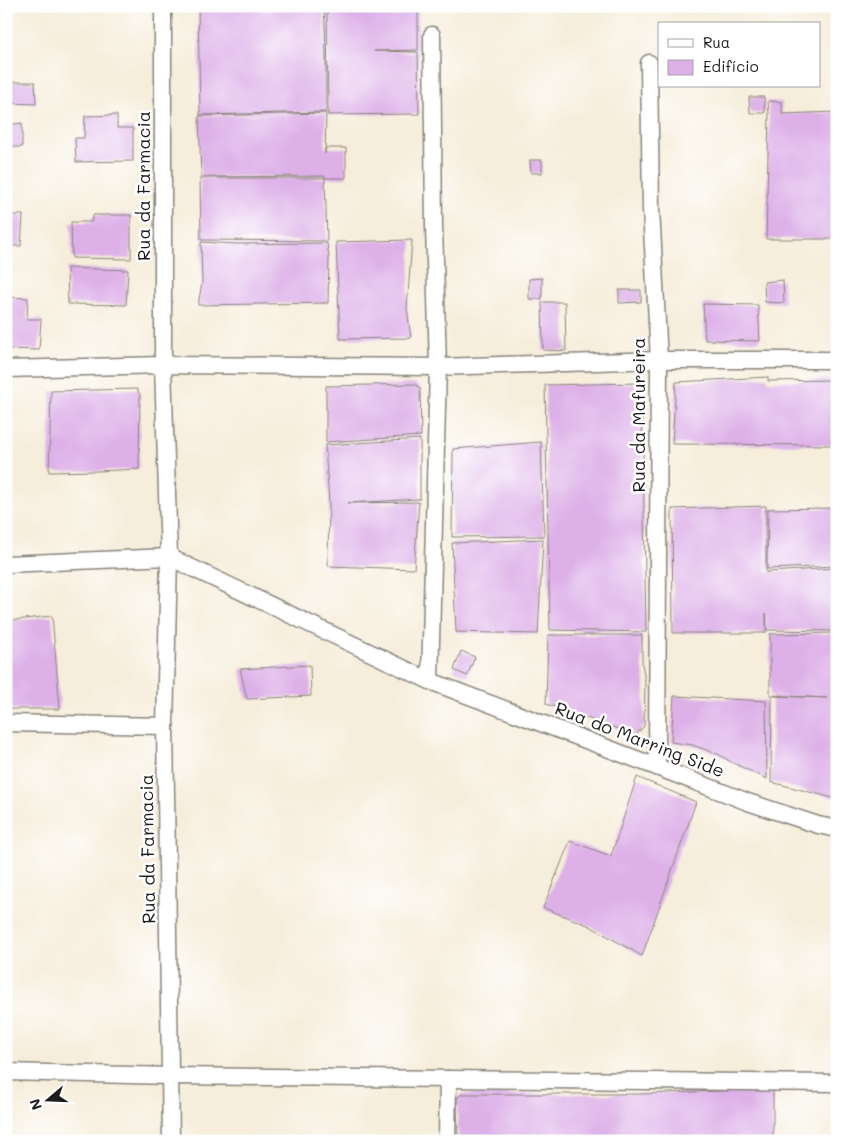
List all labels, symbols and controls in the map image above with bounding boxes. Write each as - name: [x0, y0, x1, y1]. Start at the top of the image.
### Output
- legend: [658, 22, 820, 88]
- text: Rua: [703, 32, 730, 52]
- text: Edifício: [703, 56, 759, 76]
- street label: Rua da Farmacia: [131, 111, 155, 261]
- street label: Rua da Mafureira: [626, 337, 650, 493]
- street label: Rua do Marring Side: [552, 696, 728, 782]
- street label: Rua da Farmacia: [134, 774, 160, 924]
- north arrow: [22, 1074, 72, 1124]
- text: N: [25, 1096, 46, 1113]

